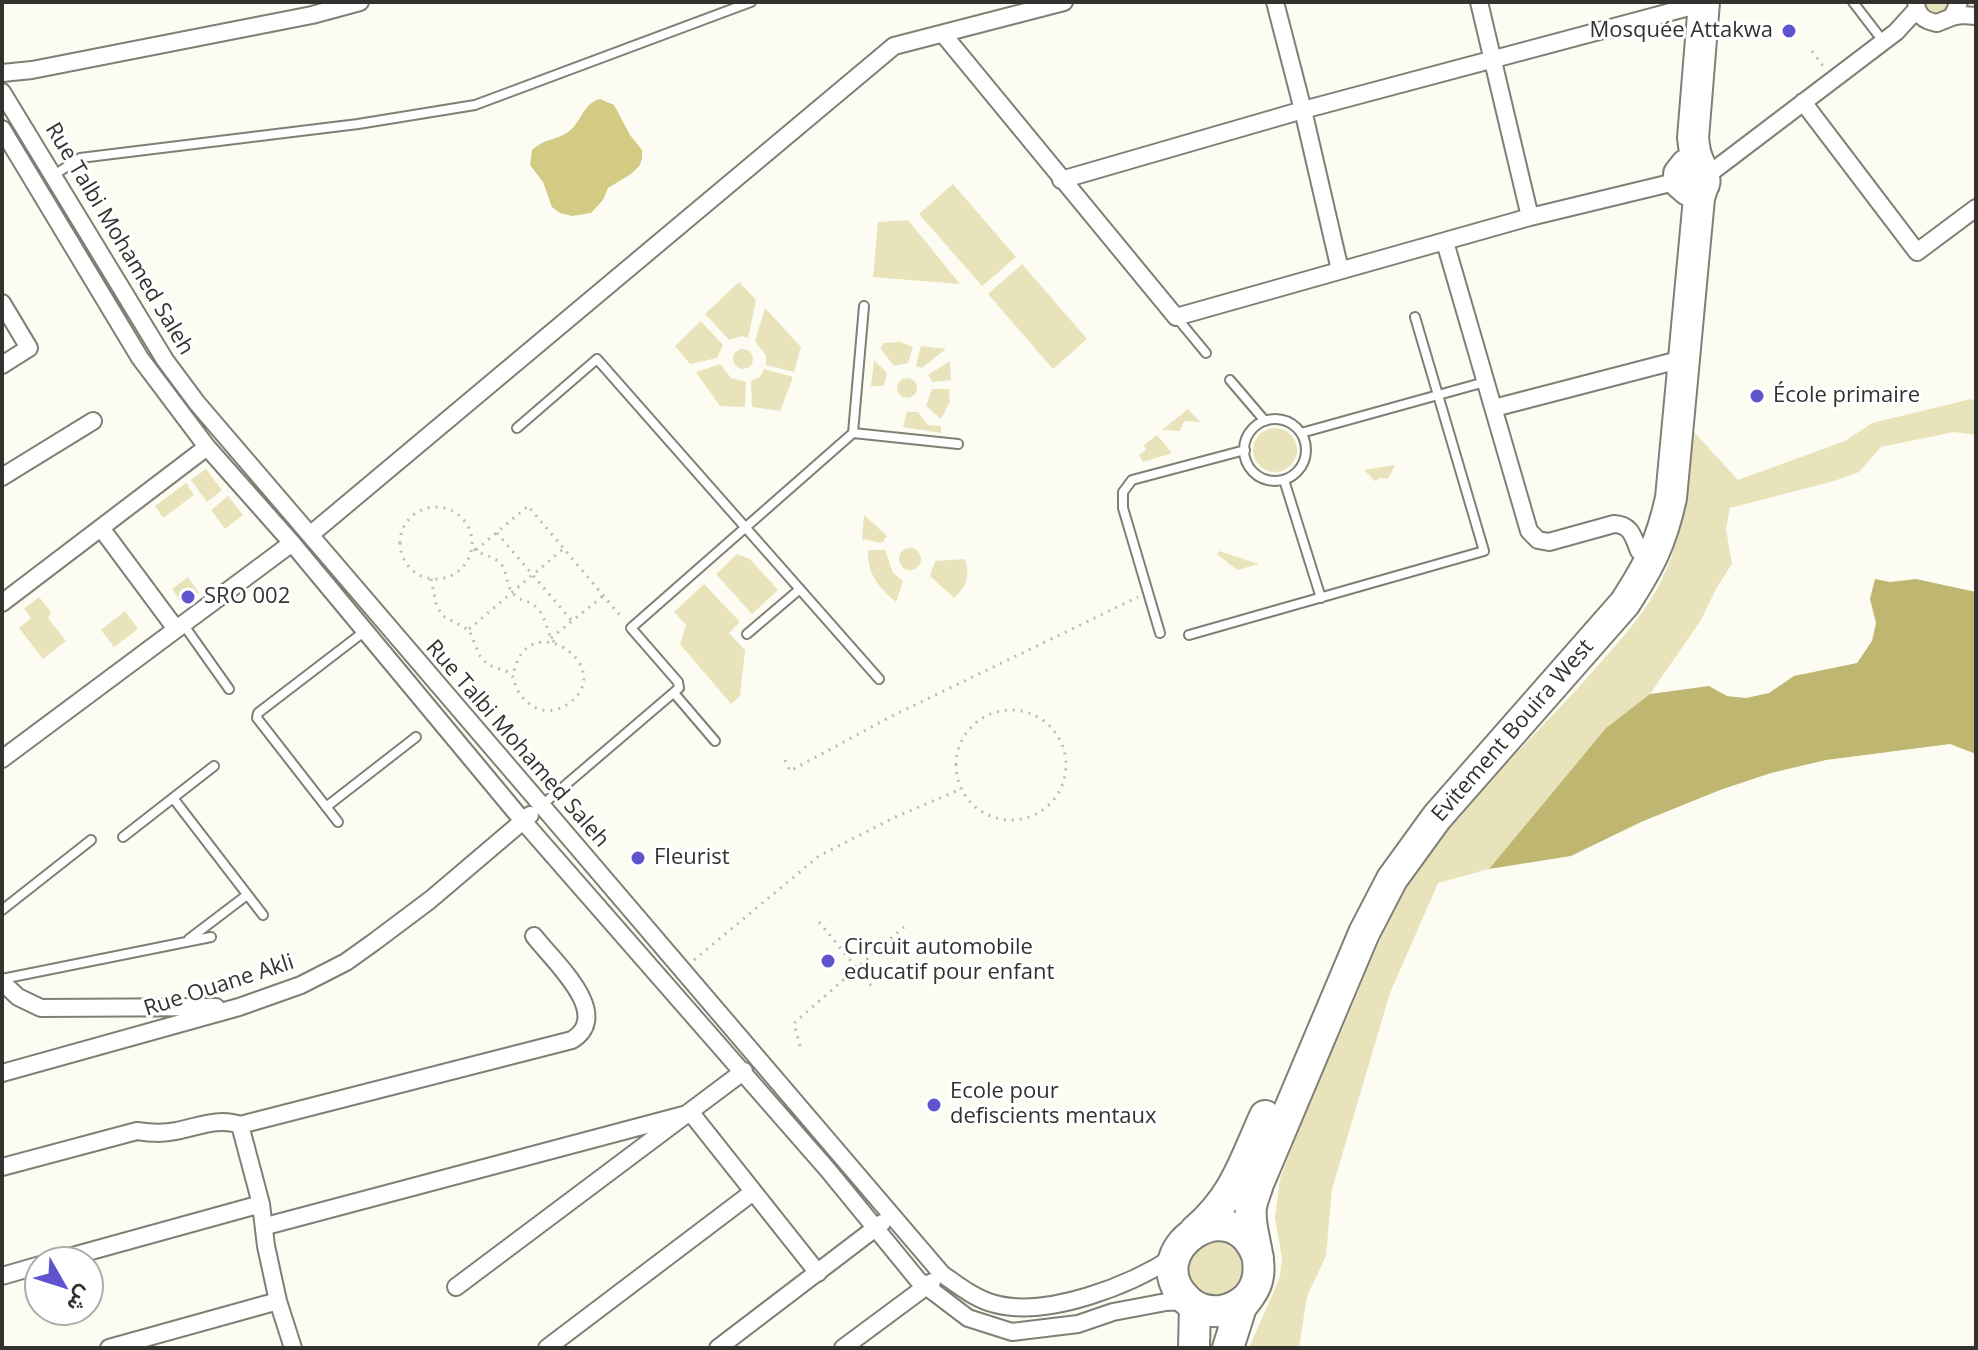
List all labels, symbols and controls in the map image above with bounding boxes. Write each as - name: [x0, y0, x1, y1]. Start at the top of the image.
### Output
- place label: Mosquée Attakwa: [1589, 18, 1773, 44]
- marker: Mosquée Attakwa: [1780, 22, 1798, 40]
- street label: Rue Talbi Mohamed Saleh: [39, 118, 199, 360]
- place label: École primaire: [1773, 383, 1920, 409]
- marker: École primaire: [1748, 387, 1766, 405]
- place label: SRO 002: [204, 584, 290, 610]
- marker: SRO 002: [179, 588, 197, 606]
- street label: Evitement Bouira West: [1427, 634, 1599, 828]
- street label: Rue Talbi Mohamed Saleh: [420, 635, 614, 853]
- place label: Fleurist: [654, 845, 730, 871]
- marker: Fleurist: [629, 849, 647, 867]
- place label: Circuit automobile educatif pour enfant: [844, 935, 1054, 986]
- street label: Rue Ouane Akli: [141, 949, 297, 1023]
- marker: Circuit automobile educatif pour enfant: [819, 952, 837, 970]
- place label: Ecole pour defiscients mentaux: [950, 1079, 1157, 1130]
- marker: Ecole pour defiscients mentaux: [925, 1096, 943, 1114]
- north arrow: [24, 1246, 104, 1326]
- text: ش: [61, 1280, 101, 1320]

